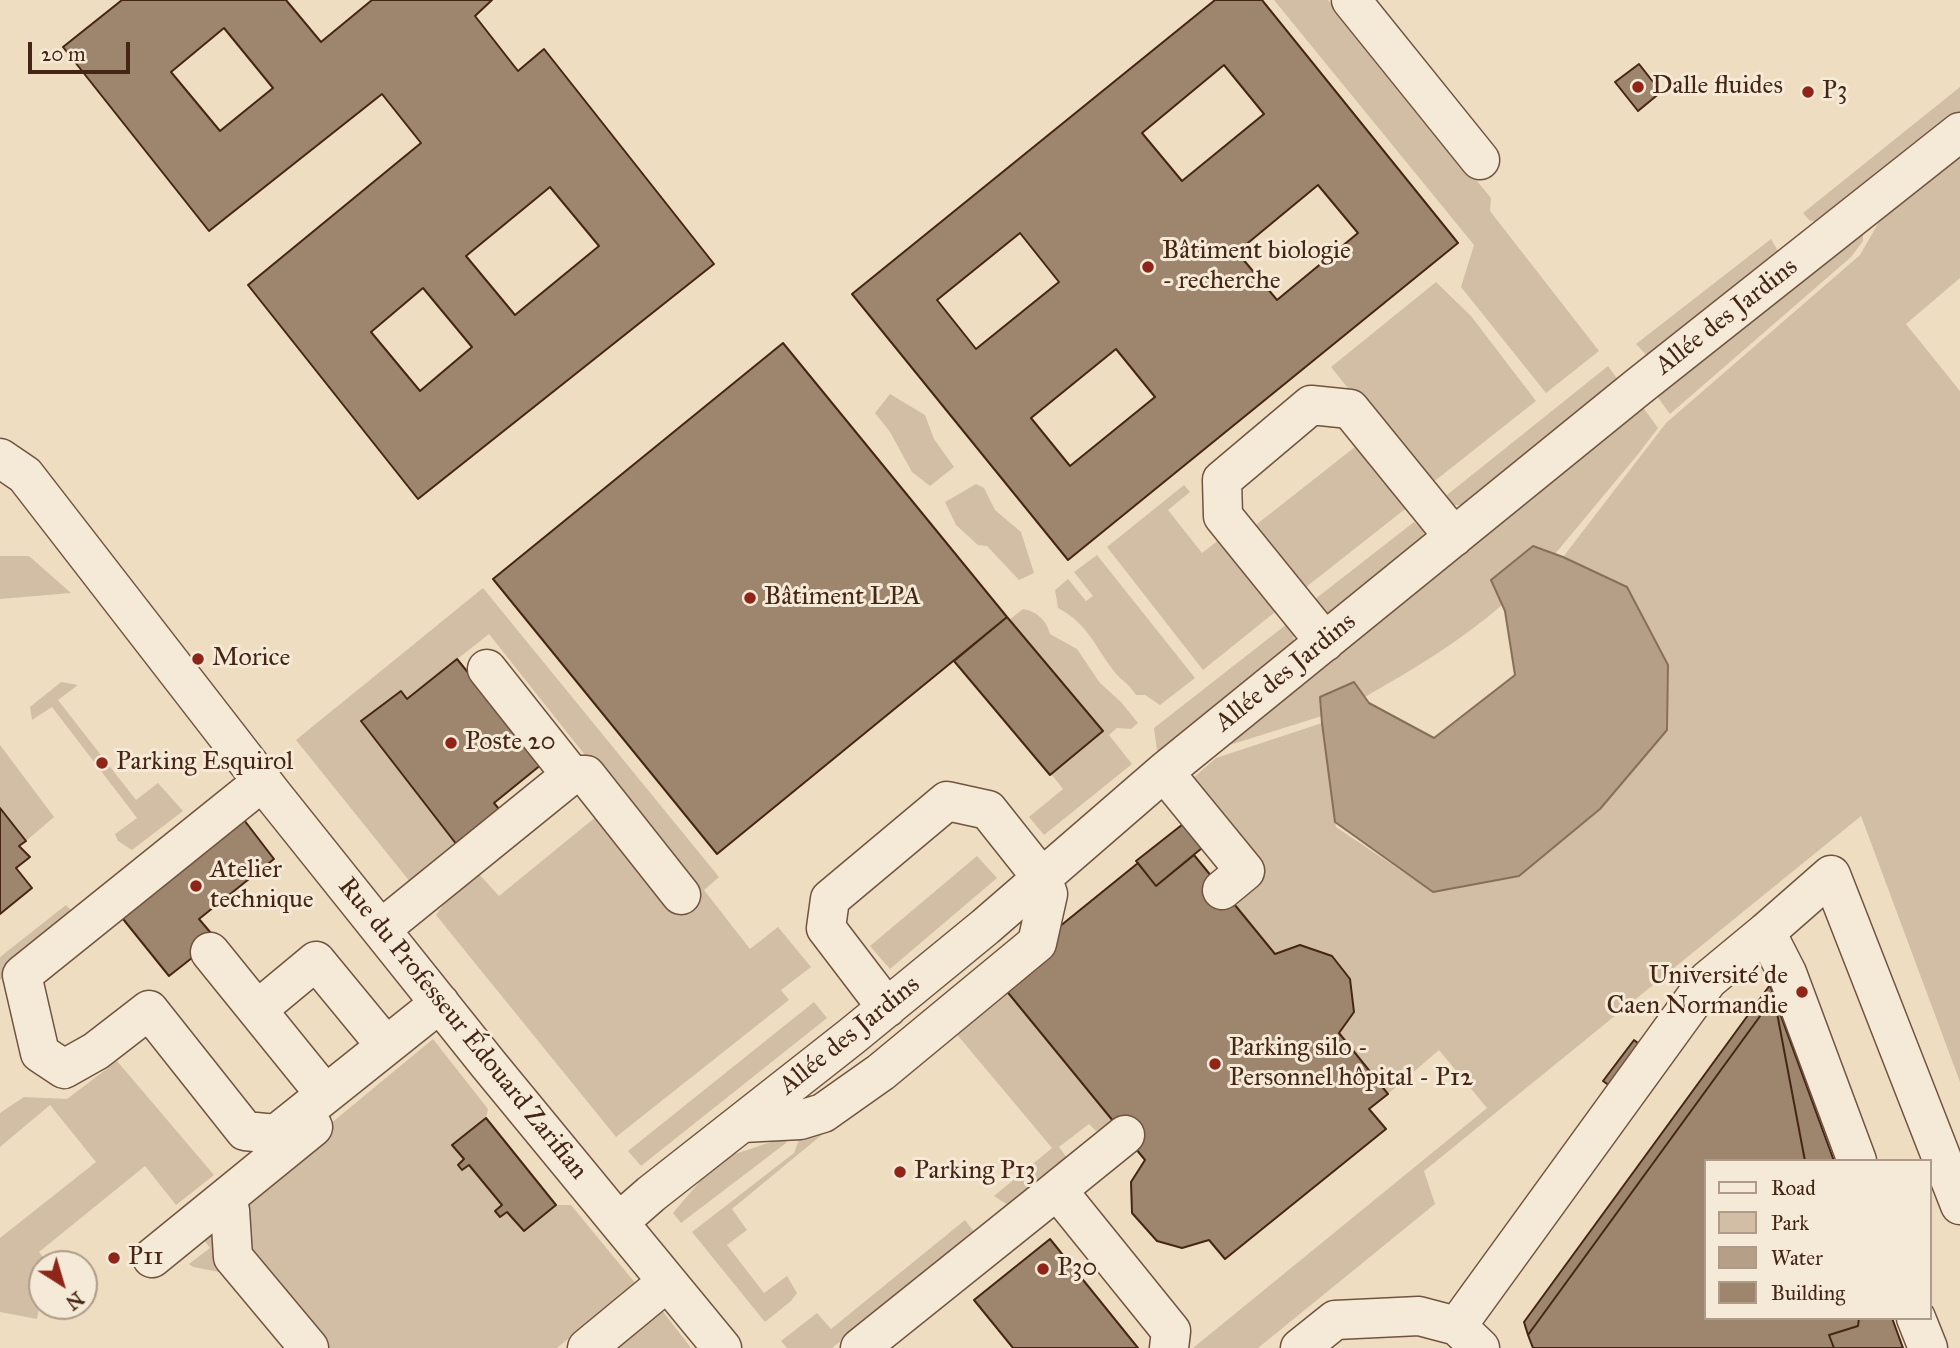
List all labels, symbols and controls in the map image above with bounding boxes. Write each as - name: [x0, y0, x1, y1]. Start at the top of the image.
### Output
- scale bar: [32, 28, 133, 72]
- text: 20 m: [41, 41, 86, 67]
- place label: Dalle fluides: [1652, 71, 1783, 103]
- place label: P3: [1822, 76, 1847, 108]
- marker: Dalle fluides: [1630, 79, 1646, 95]
- marker: P3: [1800, 84, 1816, 100]
- place label: Bâtiment biologie - recherche: [1162, 236, 1351, 298]
- street label: Allée des Jardins: [1650, 252, 1804, 382]
- marker: Bâtiment biologie - recherche: [1140, 259, 1156, 275]
- place label: Bâtiment LPA: [764, 582, 921, 614]
- marker: Bâtiment LPA: [742, 590, 758, 606]
- street label: Allée des Jardins: [1209, 607, 1363, 739]
- place label: Morice: [212, 643, 290, 675]
- marker: Morice: [190, 651, 206, 667]
- place label: Poste 20: [465, 727, 556, 759]
- marker: Poste 20: [443, 735, 459, 751]
- place label: Parking Esquirol: [116, 747, 293, 779]
- marker: Parking Esquirol: [94, 755, 110, 771]
- place label: Atelier technique: [210, 855, 314, 917]
- street label: Rue du Professeur Édouard Zarifian: [331, 872, 593, 1186]
- marker: Atelier technique: [188, 878, 204, 894]
- place label: Université de Caen Normandie: [1606, 961, 1788, 1023]
- street label: Allée des Jardins: [773, 970, 927, 1102]
- marker: Université de Caen Normandie: [1794, 984, 1810, 1000]
- place label: Parking silo - Personnel hôpital - P12: [1229, 1033, 1473, 1094]
- marker: Parking silo - Personnel hôpital - P12: [1207, 1056, 1223, 1072]
- place label: Parking P13: [914, 1156, 1035, 1188]
- legend: [1704, 1159, 1932, 1320]
- marker: Parking P13: [892, 1164, 908, 1180]
- text: Road: [1771, 1175, 1816, 1201]
- text: Park: [1771, 1210, 1809, 1236]
- place label: P11: [128, 1242, 163, 1274]
- text: Water: [1771, 1245, 1823, 1271]
- north arrow: [28, 1250, 98, 1320]
- marker: P11: [106, 1250, 122, 1266]
- place label: P30: [1057, 1253, 1097, 1285]
- marker: P30: [1035, 1261, 1051, 1277]
- text: Building: [1771, 1280, 1845, 1306]
- text: N: [61, 1287, 88, 1315]

